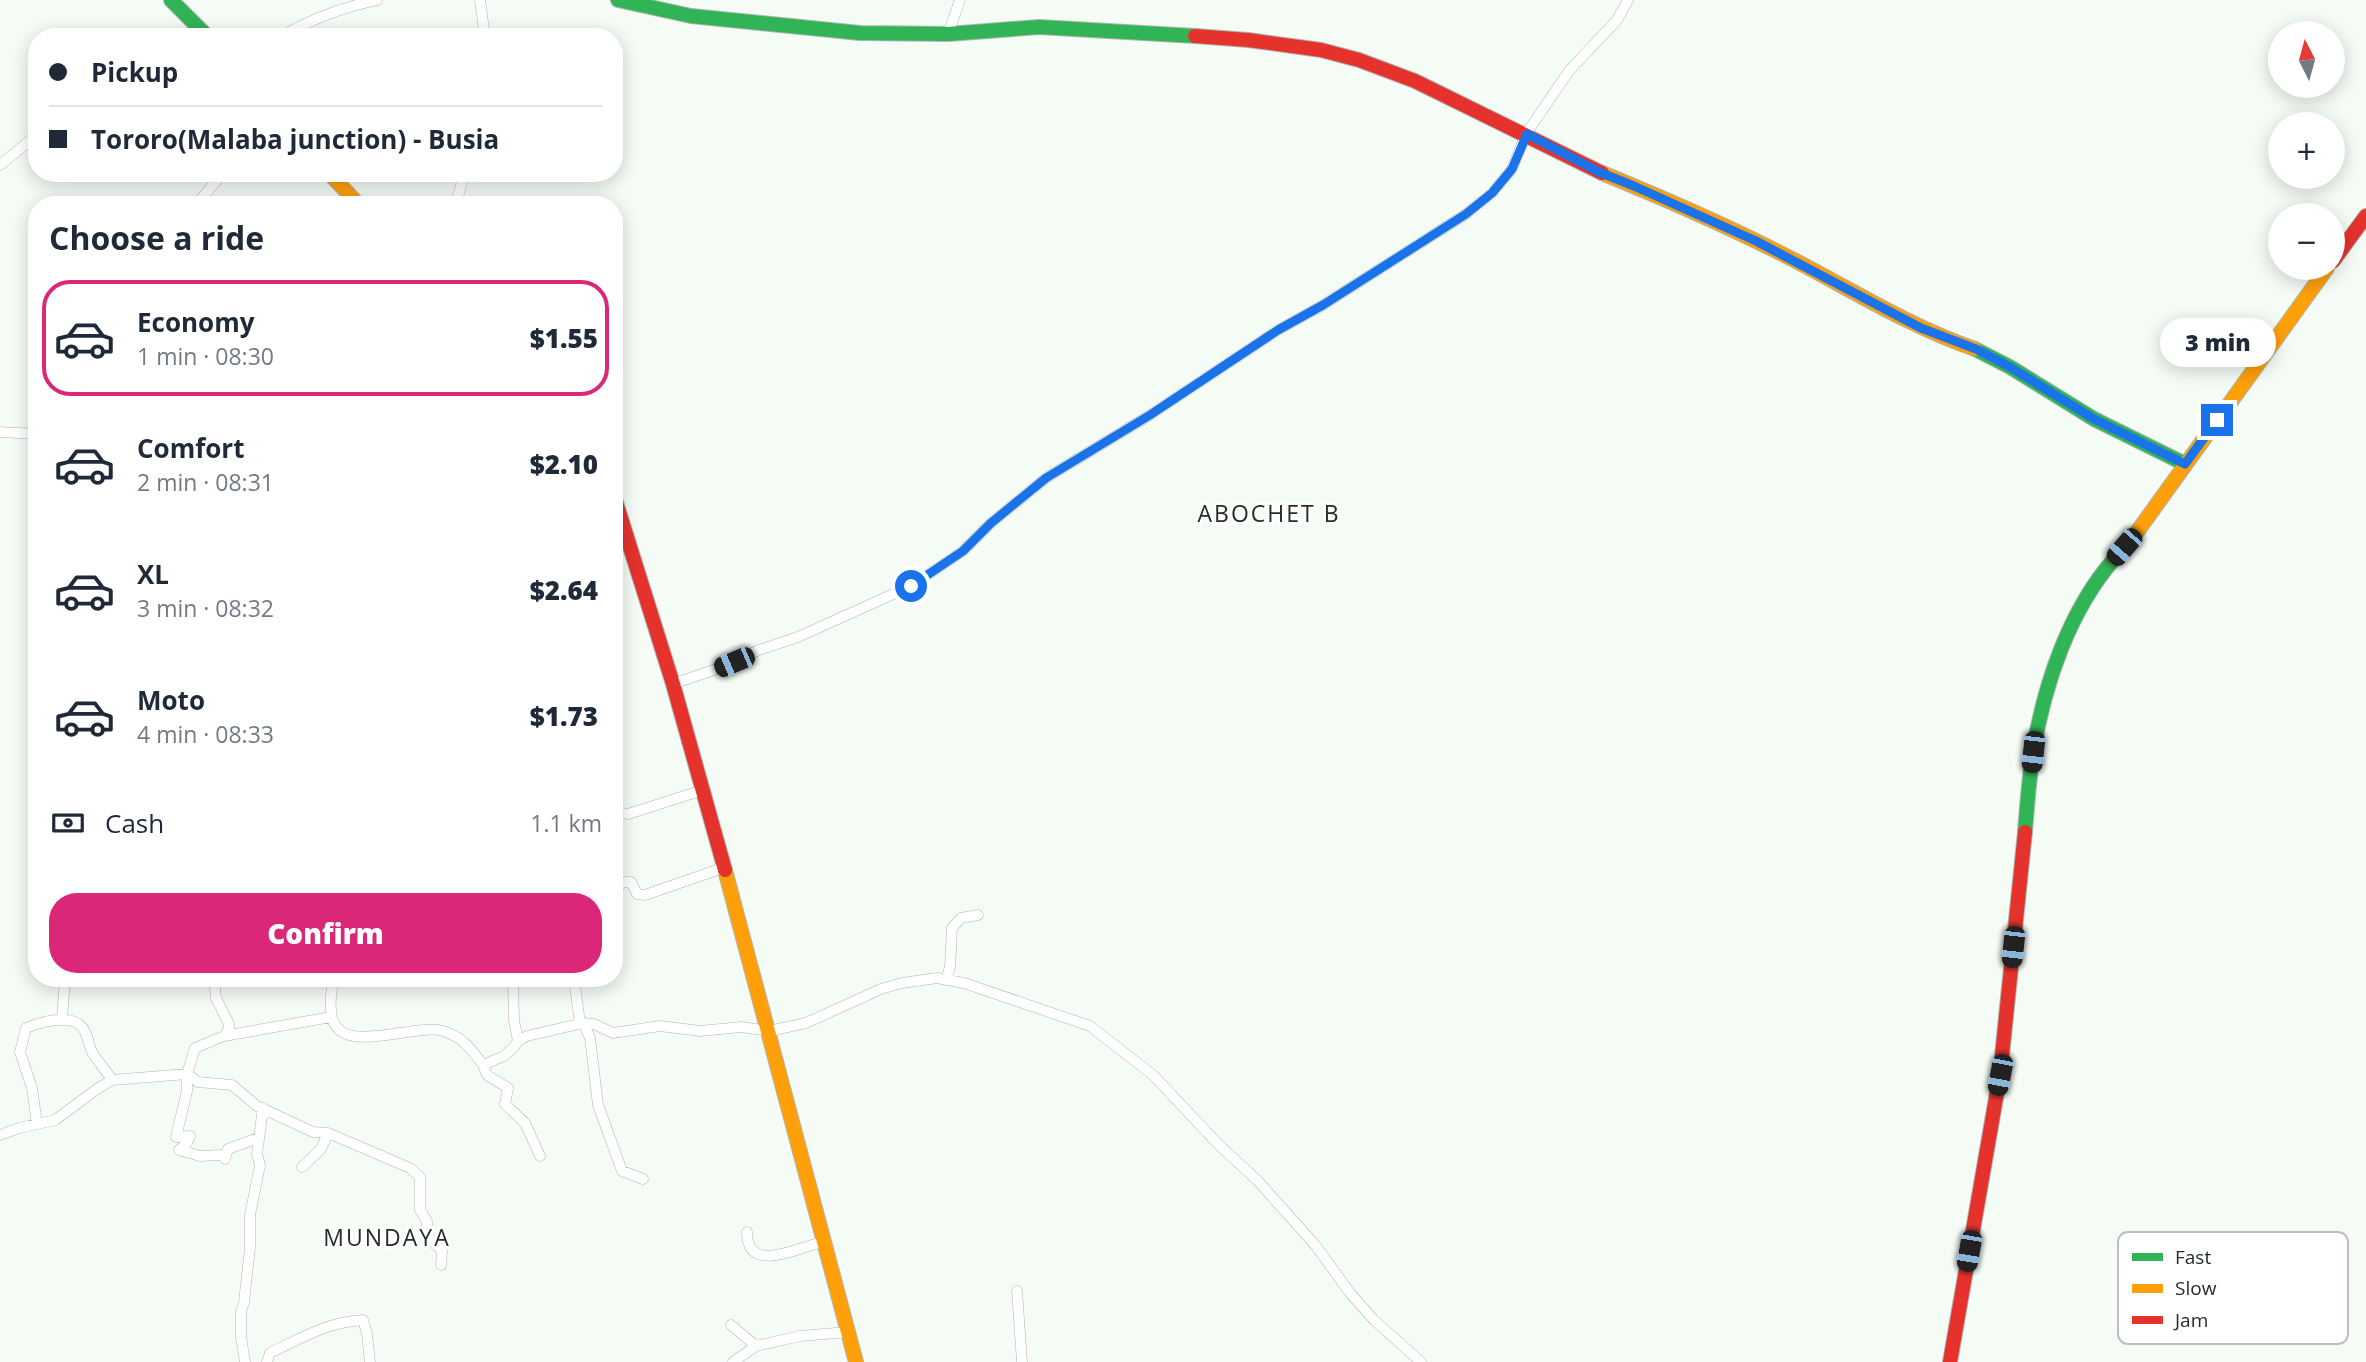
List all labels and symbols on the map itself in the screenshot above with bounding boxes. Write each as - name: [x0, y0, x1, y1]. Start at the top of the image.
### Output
- north arrow: [2268, 21, 2345, 98]
- callout: 3 min: [2159, 318, 2275, 368]
- route end: [2201, 404, 2233, 436]
- district label: ABOCHET B: [1197, 497, 1341, 529]
- car: [2103, 524, 2146, 570]
- route start: [895, 570, 927, 602]
- car: [711, 644, 758, 680]
- car: [2021, 730, 2046, 774]
- car: [2001, 925, 2026, 969]
- car: [1986, 1052, 2015, 1098]
- district label: MUNDAYA: [323, 1221, 451, 1253]
- car: [1956, 1228, 1983, 1274]
- legend: [2118, 1232, 2348, 1344]
- text: Fast: [2175, 1244, 2211, 1270]
- text: Slow: [2175, 1275, 2217, 1301]
- text: Jam: [2173, 1307, 2208, 1333]

